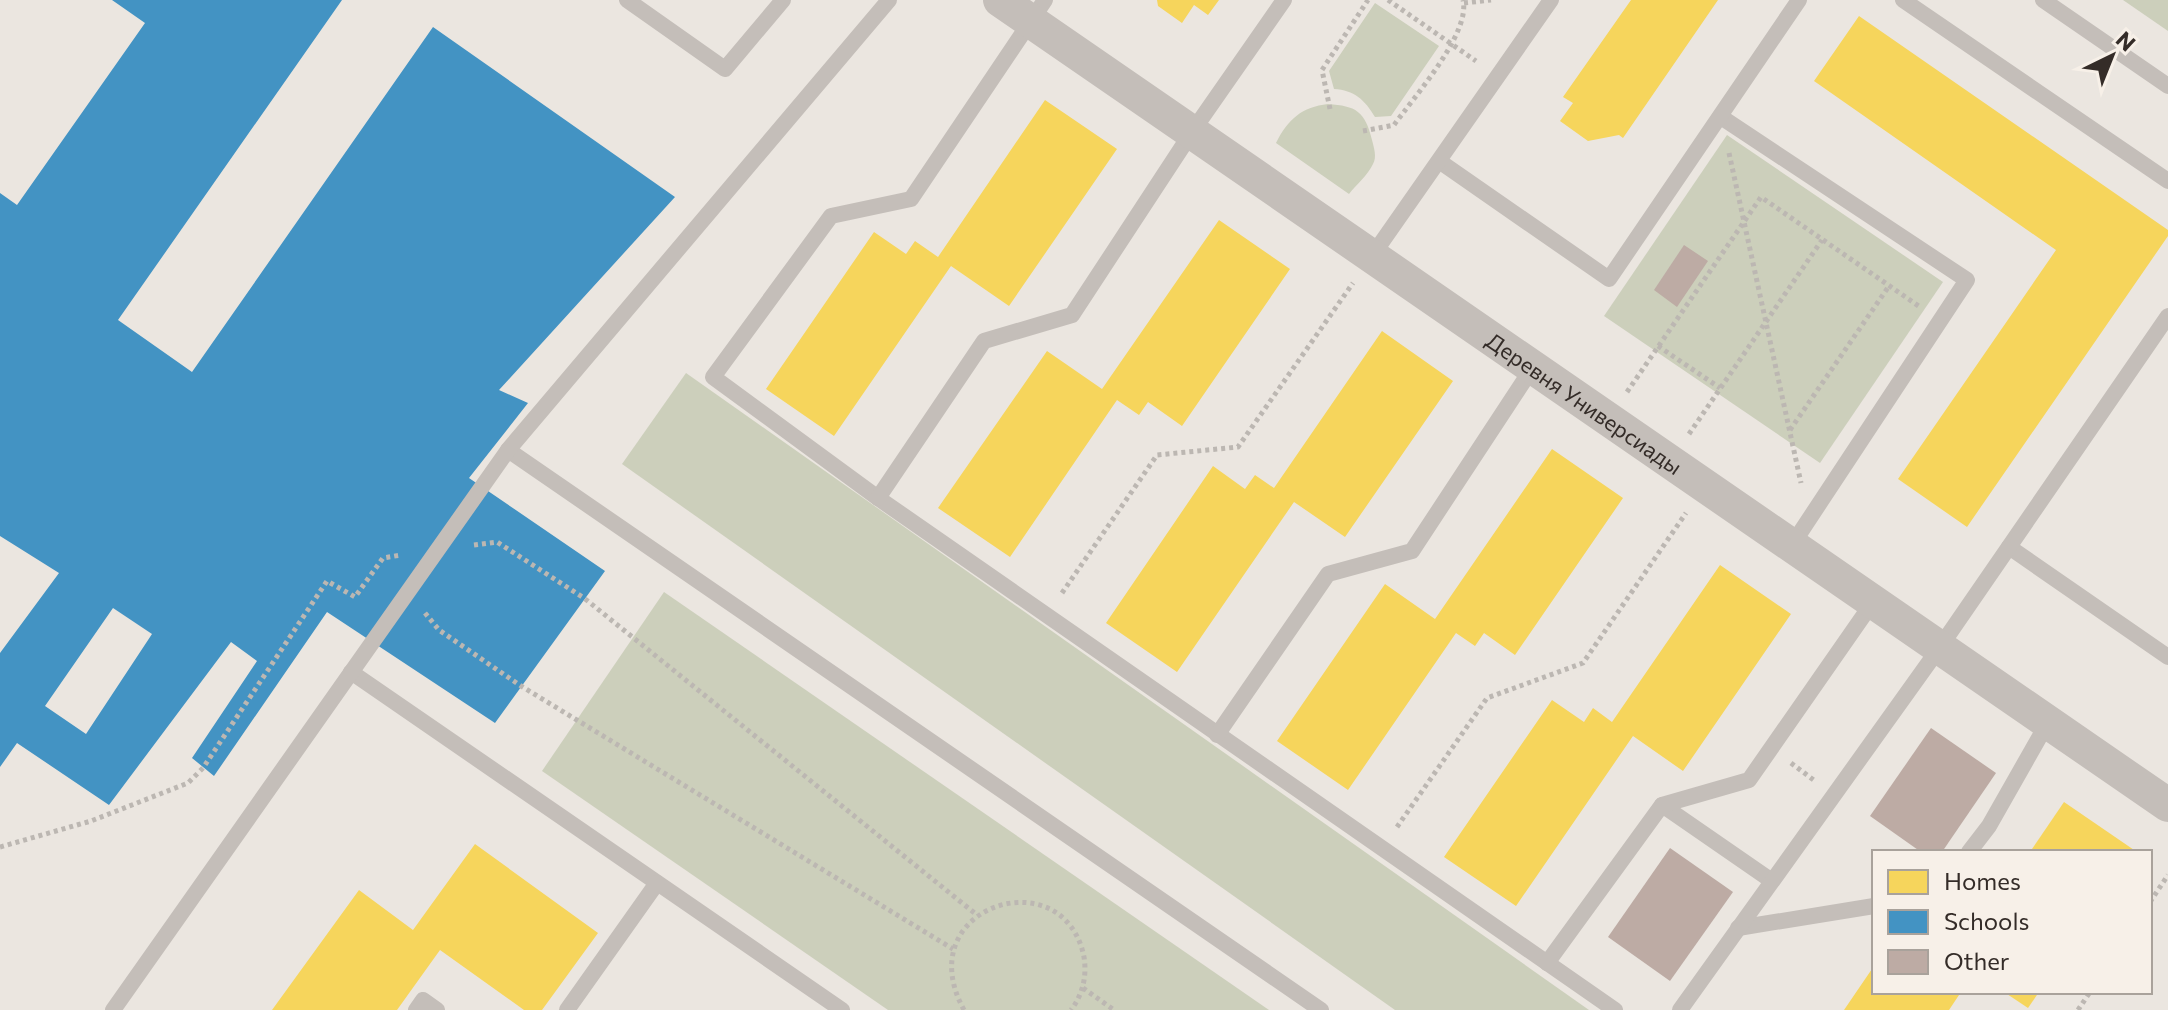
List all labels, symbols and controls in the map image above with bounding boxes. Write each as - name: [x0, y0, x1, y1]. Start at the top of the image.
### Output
- north arrow: [2072, 16, 2152, 96]
- text: N: [2111, 26, 2141, 57]
- street label: Деревня Универсиады: [1481, 326, 1688, 480]
- legend: [1872, 850, 2152, 994]
- text: Homes: [1944, 866, 2021, 895]
- text: Schools: [1944, 906, 2029, 935]
- text: Other: [1944, 946, 2010, 975]

